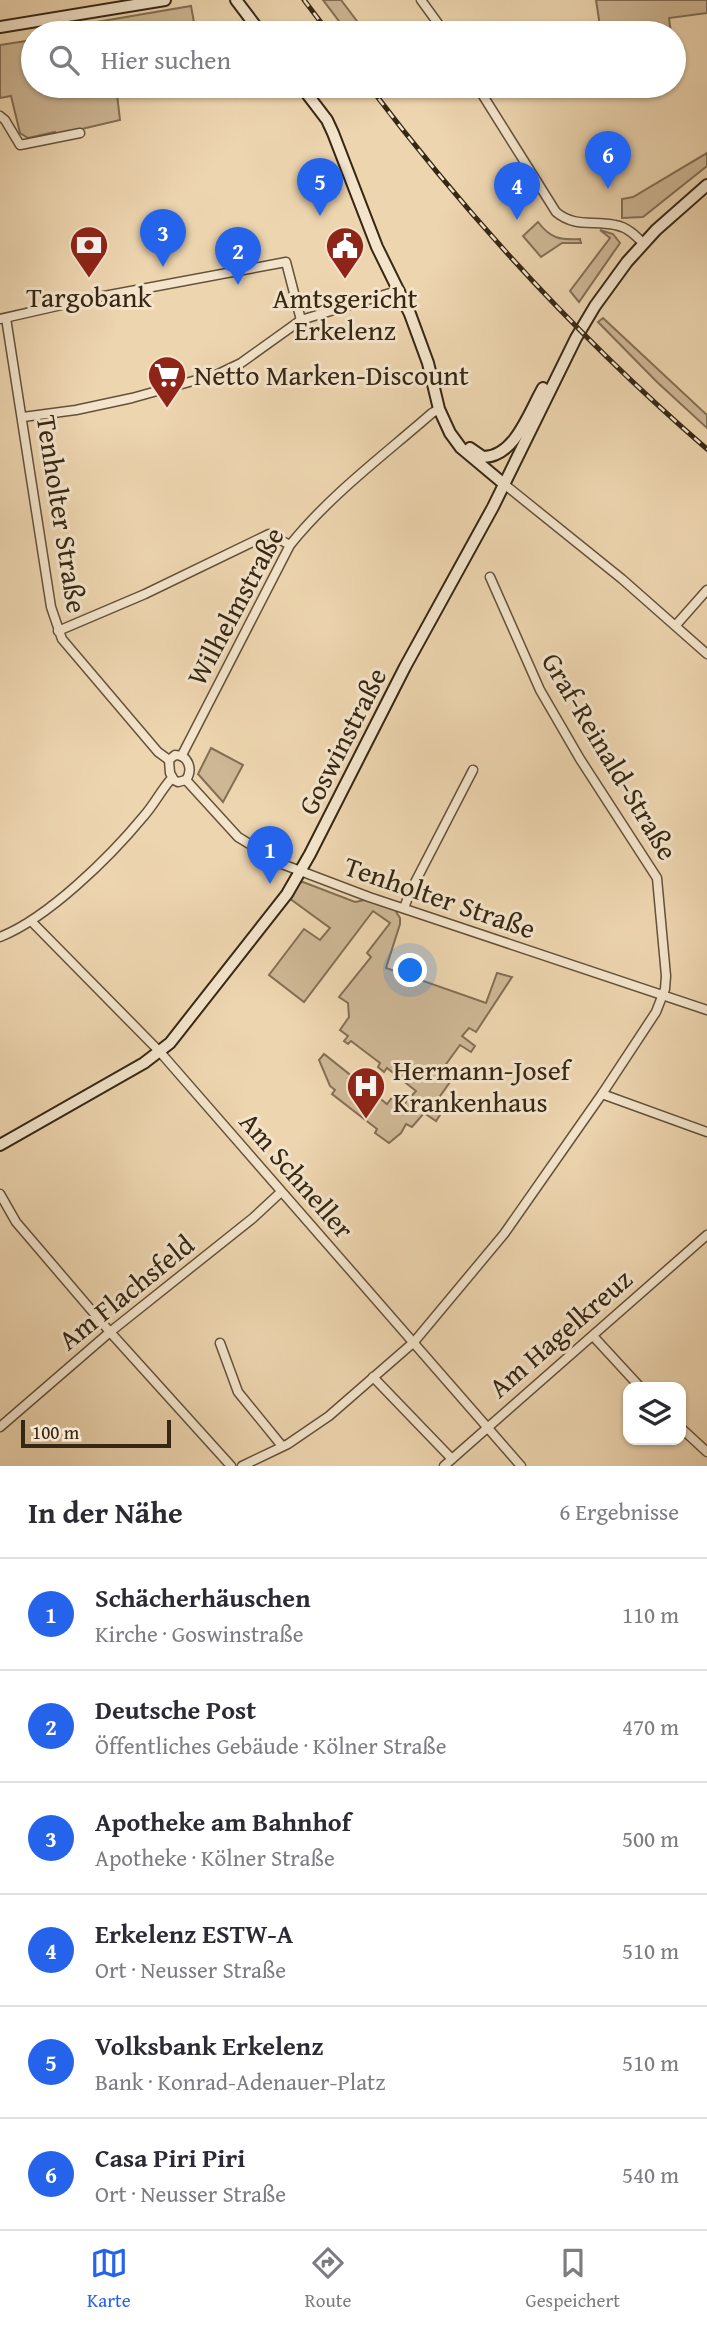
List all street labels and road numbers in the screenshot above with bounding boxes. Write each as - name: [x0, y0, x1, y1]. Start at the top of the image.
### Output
- street label: Tenholter Straße: [27, 412, 98, 616]
- street label: Wilhelmstraße: [176, 519, 294, 692]
- street label: Graf-Reinald-Straße: [532, 644, 689, 867]
- street label: Goswinstraße: [287, 660, 396, 822]
- street label: Tenholter Straße: [339, 845, 541, 948]
- street label: Am Schneller: [231, 1102, 365, 1248]
- street label: Am Flachsfeld: [49, 1224, 203, 1359]
- street label: Am Hagelkreuz: [479, 1259, 641, 1407]

